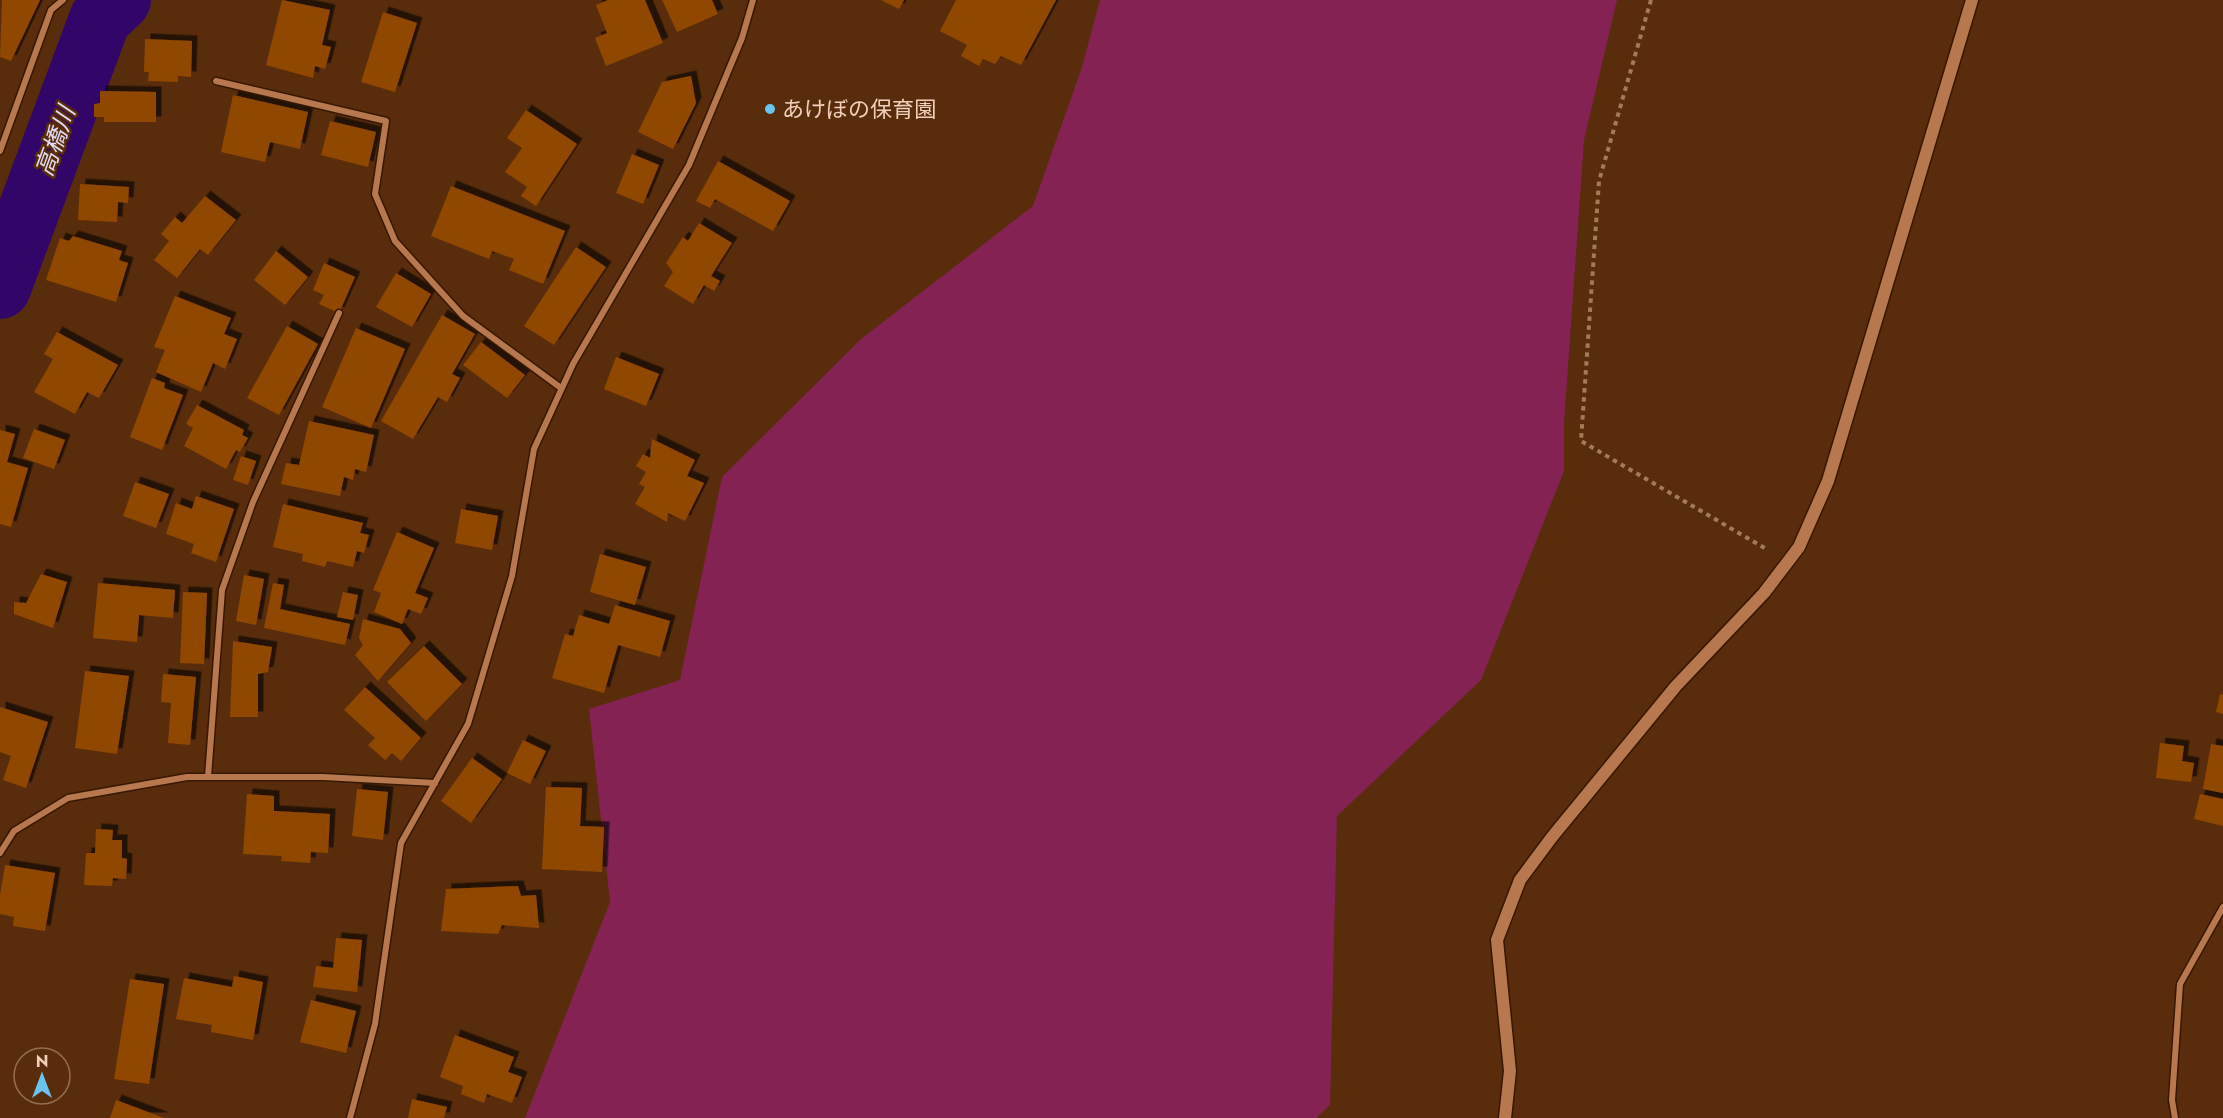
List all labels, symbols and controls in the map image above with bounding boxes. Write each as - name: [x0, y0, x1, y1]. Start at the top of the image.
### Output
- place label: あけぼの保育園: [782, 93, 936, 125]
- water label: 高橋川: [26, 98, 85, 181]
- marker: あけぼの保育園: [763, 102, 777, 116]
- north arrow: [12, 1046, 72, 1106]
- text: N: [36, 1050, 48, 1073]

